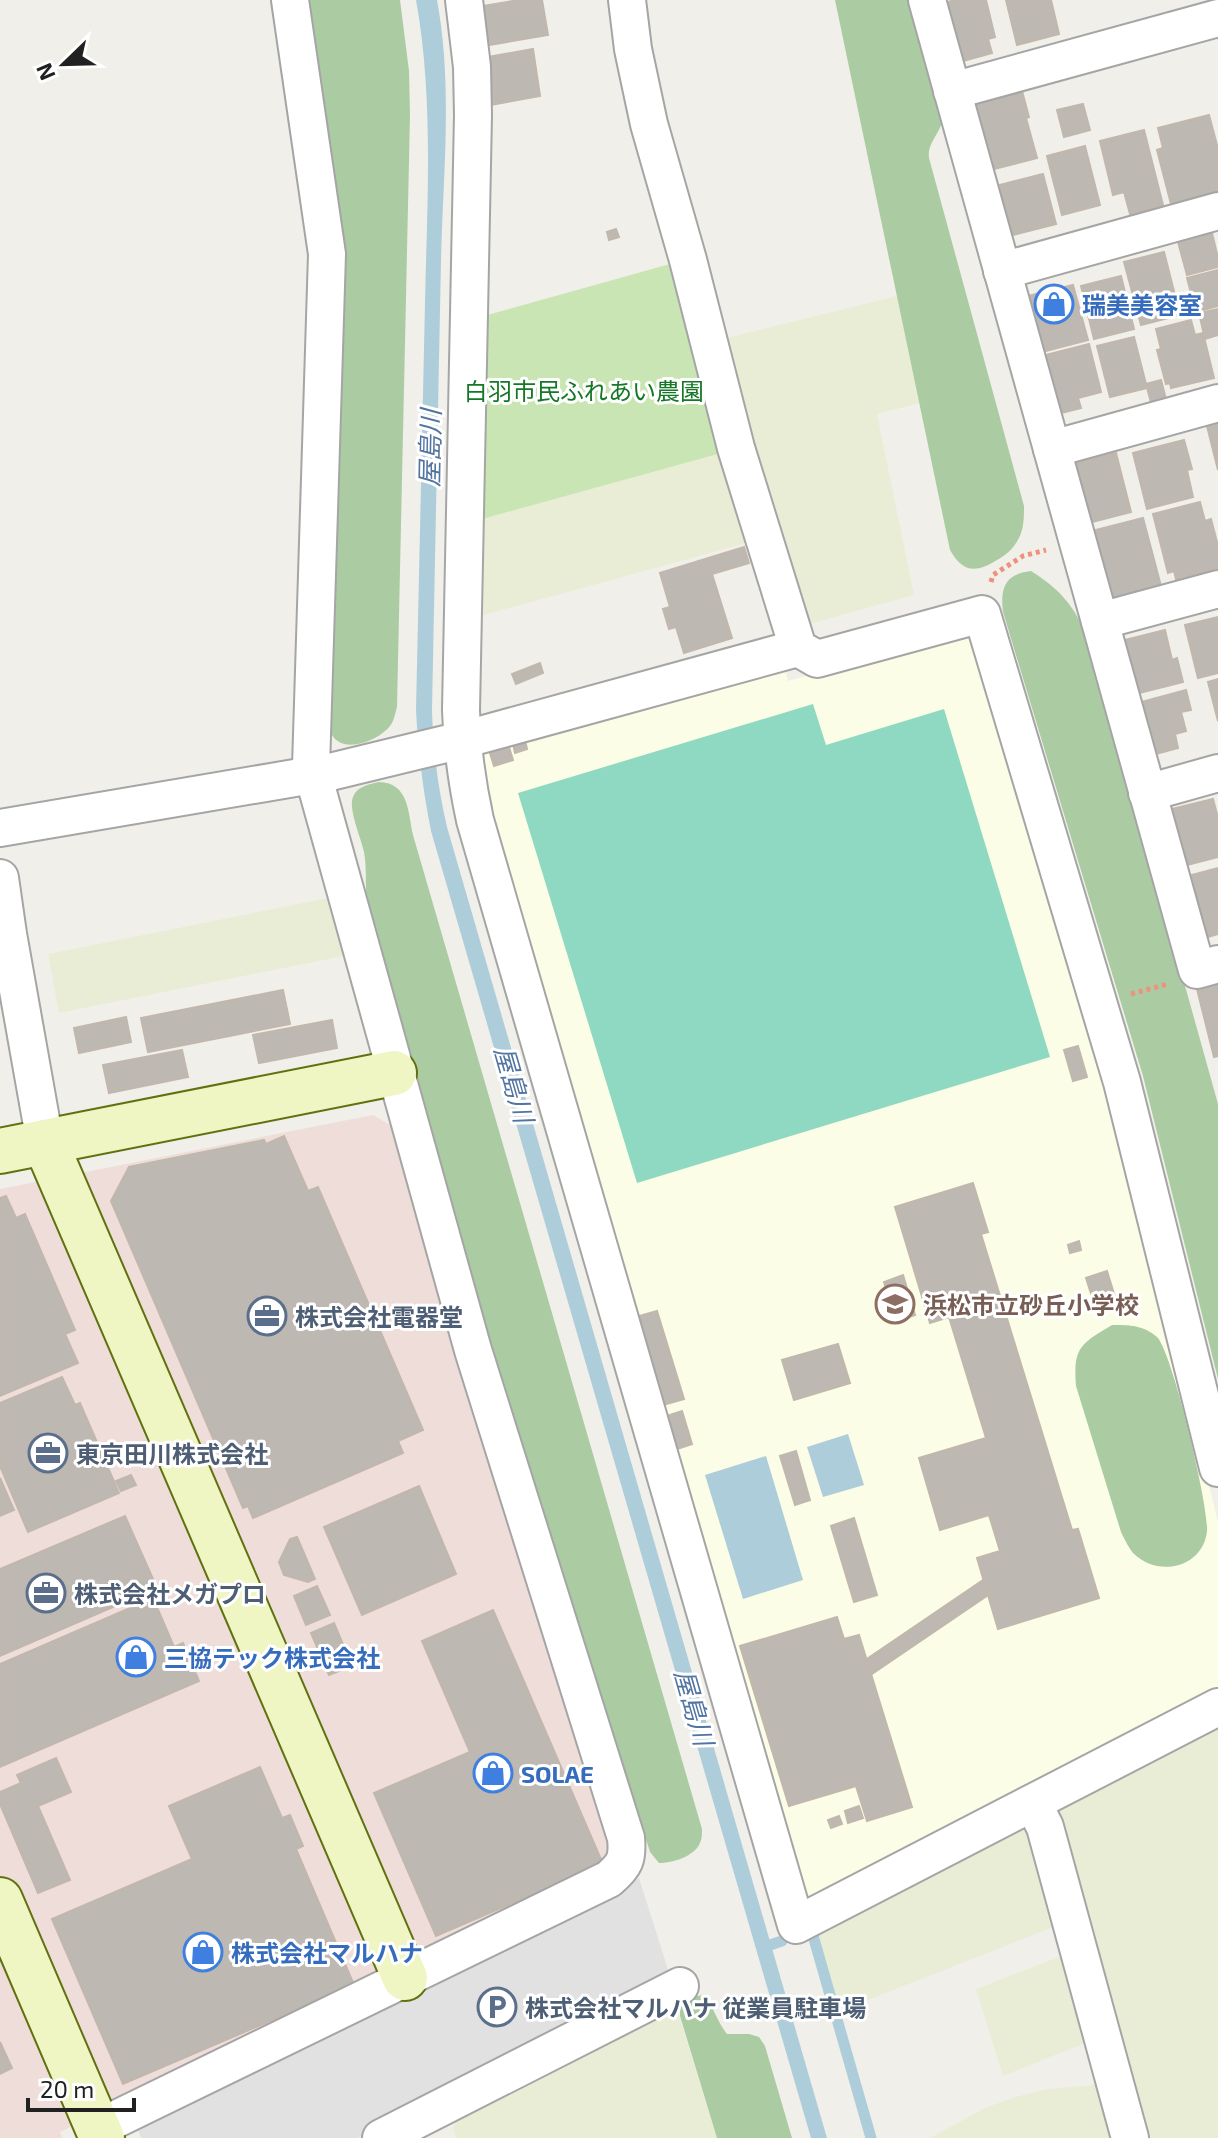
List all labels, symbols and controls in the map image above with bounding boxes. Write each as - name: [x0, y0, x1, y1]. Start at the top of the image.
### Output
- north arrow: [24, 24, 104, 104]
- text: N: [30, 60, 60, 85]
- shop icon: 瑞美美容室: [1033, 283, 1075, 325]
- place label: 瑞美美容室: [1082, 290, 1202, 319]
- park label: 白羽市民ふれあい農園: [464, 376, 704, 405]
- water label: 屋島川: [413, 406, 445, 487]
- water label: 屋島川: [489, 1042, 541, 1129]
- school or university icon: 浜松市立砂丘小学校: [874, 1283, 916, 1325]
- place label: 浜松市立砂丘小学校: [923, 1290, 1139, 1319]
- office icon: 株式会社電器堂: [246, 1295, 288, 1337]
- place label: 株式会社電器堂: [295, 1302, 463, 1331]
- office icon: 東京田川株式会社: [27, 1432, 69, 1474]
- place label: 東京田川株式会社: [76, 1439, 268, 1468]
- office icon: 株式会社メガプロ: [25, 1572, 67, 1614]
- place label: 株式会社メガプロ: [74, 1579, 266, 1608]
- shop icon: 三協テック株式会社: [115, 1636, 157, 1678]
- place label: 三協テック株式会社: [164, 1643, 380, 1672]
- water label: 屋島川: [669, 1665, 721, 1752]
- shop icon: SOLAE: [472, 1752, 514, 1794]
- place label: SOLAE: [521, 1759, 594, 1788]
- shop icon: 株式会社マルハナ: [182, 1931, 224, 1973]
- place label: 株式会社マルハナ: [231, 1938, 423, 1967]
- parking icon: 株式会社マルハナ 従業員駐車場: [476, 1986, 518, 2028]
- place label: 株式会社マルハナ 従業員駐車場: [525, 1993, 866, 2022]
- scale bar: [28, 2062, 134, 2112]
- text: 20 m: [40, 2074, 94, 2103]

